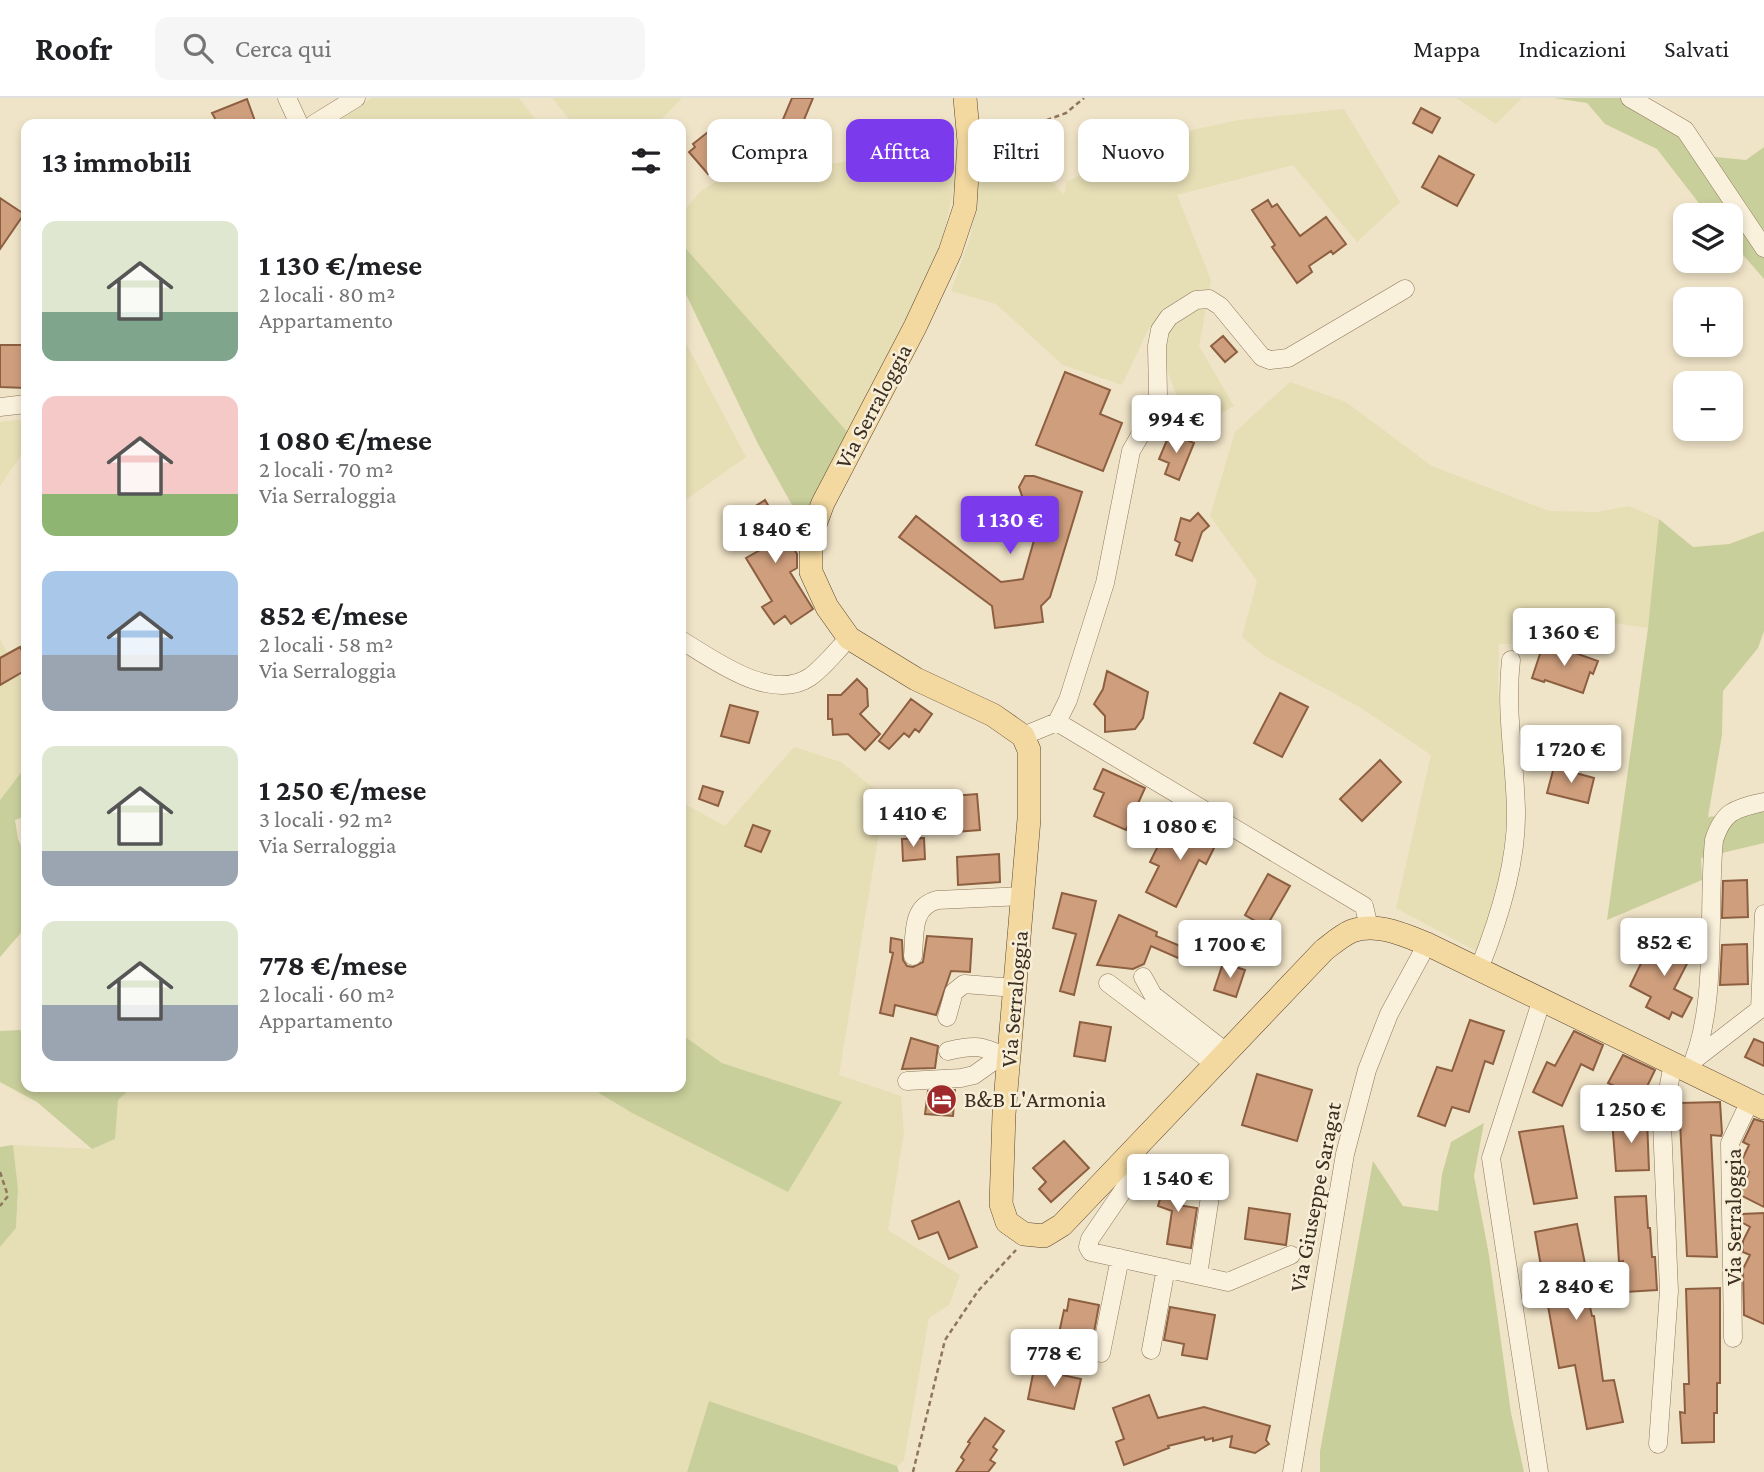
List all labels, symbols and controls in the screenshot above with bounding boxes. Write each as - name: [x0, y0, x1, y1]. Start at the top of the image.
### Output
- search box: [155, 17, 645, 80]
- icon: search: [179, 29, 217, 67]
- text: Roofr: [35, 30, 113, 67]
- text: Cerca qui: [235, 34, 332, 63]
- text: Mappa: [1413, 35, 1480, 62]
- text: Indicazioni: [1518, 35, 1626, 62]
- text: Salvati: [1664, 35, 1729, 62]
- chip: Compra: [707, 119, 832, 182]
- chip: Affitta: [846, 119, 954, 182]
- chip: Filtri: [968, 119, 1064, 182]
- chip: Nuovo: [1078, 119, 1189, 182]
- icon: filters: [627, 142, 665, 180]
- text: 13 immobili: [42, 145, 191, 178]
- map controls: [1673, 203, 1743, 441]
- button: layers: [1673, 203, 1743, 273]
- text: 1 130 €/mese: [259, 248, 422, 281]
- icon: home: [98, 249, 182, 333]
- text: 2 locali · 80 m²: [259, 281, 395, 307]
- button: +: [1673, 287, 1743, 357]
- text: Appartamento: [259, 307, 393, 333]
- street label: Via Serraloggia: [829, 339, 917, 473]
- button: −: [1673, 371, 1743, 441]
- pin: 994 €: [1127, 396, 1225, 455]
- text: 994 €: [1148, 405, 1204, 431]
- text: 1 080 €/mese: [259, 423, 432, 456]
- icon: home: [98, 424, 182, 508]
- text: 2 locali · 70 m²: [259, 456, 393, 482]
- text: Via Serraloggia: [259, 482, 397, 508]
- pin: 1 130 €: [945, 496, 1075, 556]
- pin: 1 840 €: [710, 505, 840, 565]
- text: 1 130 €: [977, 506, 1043, 532]
- text: 1 840 €: [739, 515, 811, 541]
- text: 852 €/mese: [259, 598, 408, 631]
- icon: home: [98, 599, 182, 683]
- pin: 1 360 €: [1499, 608, 1629, 668]
- text: 1 360 €: [1529, 618, 1599, 644]
- text: 2 locali · 58 m²: [259, 631, 393, 657]
- text: Via Serraloggia: [259, 657, 397, 683]
- pin: 1 720 €: [1506, 726, 1636, 785]
- text: 1 720 €: [1536, 735, 1606, 761]
- text: 1 250 €/mese: [259, 773, 426, 806]
- icon: home: [98, 774, 182, 858]
- pin: 1 410 €: [848, 790, 978, 849]
- text: 1 410 €: [879, 799, 947, 825]
- pin: 1 080 €: [1115, 802, 1245, 862]
- text: 3 locali · 92 m²: [259, 806, 392, 832]
- text: 1 080 €: [1143, 812, 1217, 838]
- text: Via Serraloggia: [259, 832, 397, 858]
- pin: 852 €: [1615, 918, 1713, 978]
- pin: 1 700 €: [1165, 920, 1295, 980]
- text: 852 €: [1636, 928, 1692, 954]
- street label: Via Serraloggia: [995, 929, 1033, 1069]
- text: 1 700 €: [1194, 930, 1266, 956]
- text: 778 €/mese: [259, 948, 407, 981]
- icon: home: [98, 949, 182, 1033]
- text: 2 locali · 60 m²: [259, 981, 395, 1007]
- text: Appartamento: [259, 1007, 393, 1033]
- hotel icon: B&B L'Armonia: [924, 1082, 958, 1116]
- place label: B&B L'Armonia: [964, 1086, 1107, 1112]
- pin: 1 250 €: [1566, 1086, 1696, 1145]
- text: 1 250 €: [1596, 1095, 1666, 1121]
- street label: Via Giuseppe Saragat: [1284, 1099, 1346, 1294]
- street label: Via Serraloggia: [1720, 1148, 1746, 1286]
- pin: 1 540 €: [1113, 1154, 1243, 1214]
- text: 1 540 €: [1143, 1164, 1213, 1190]
- pin: 2 840 €: [1511, 1262, 1641, 1322]
- text: 2 840 €: [1538, 1272, 1614, 1298]
- pin: 778 €: [1005, 1330, 1103, 1389]
- text: 778 €: [1027, 1339, 1081, 1365]

